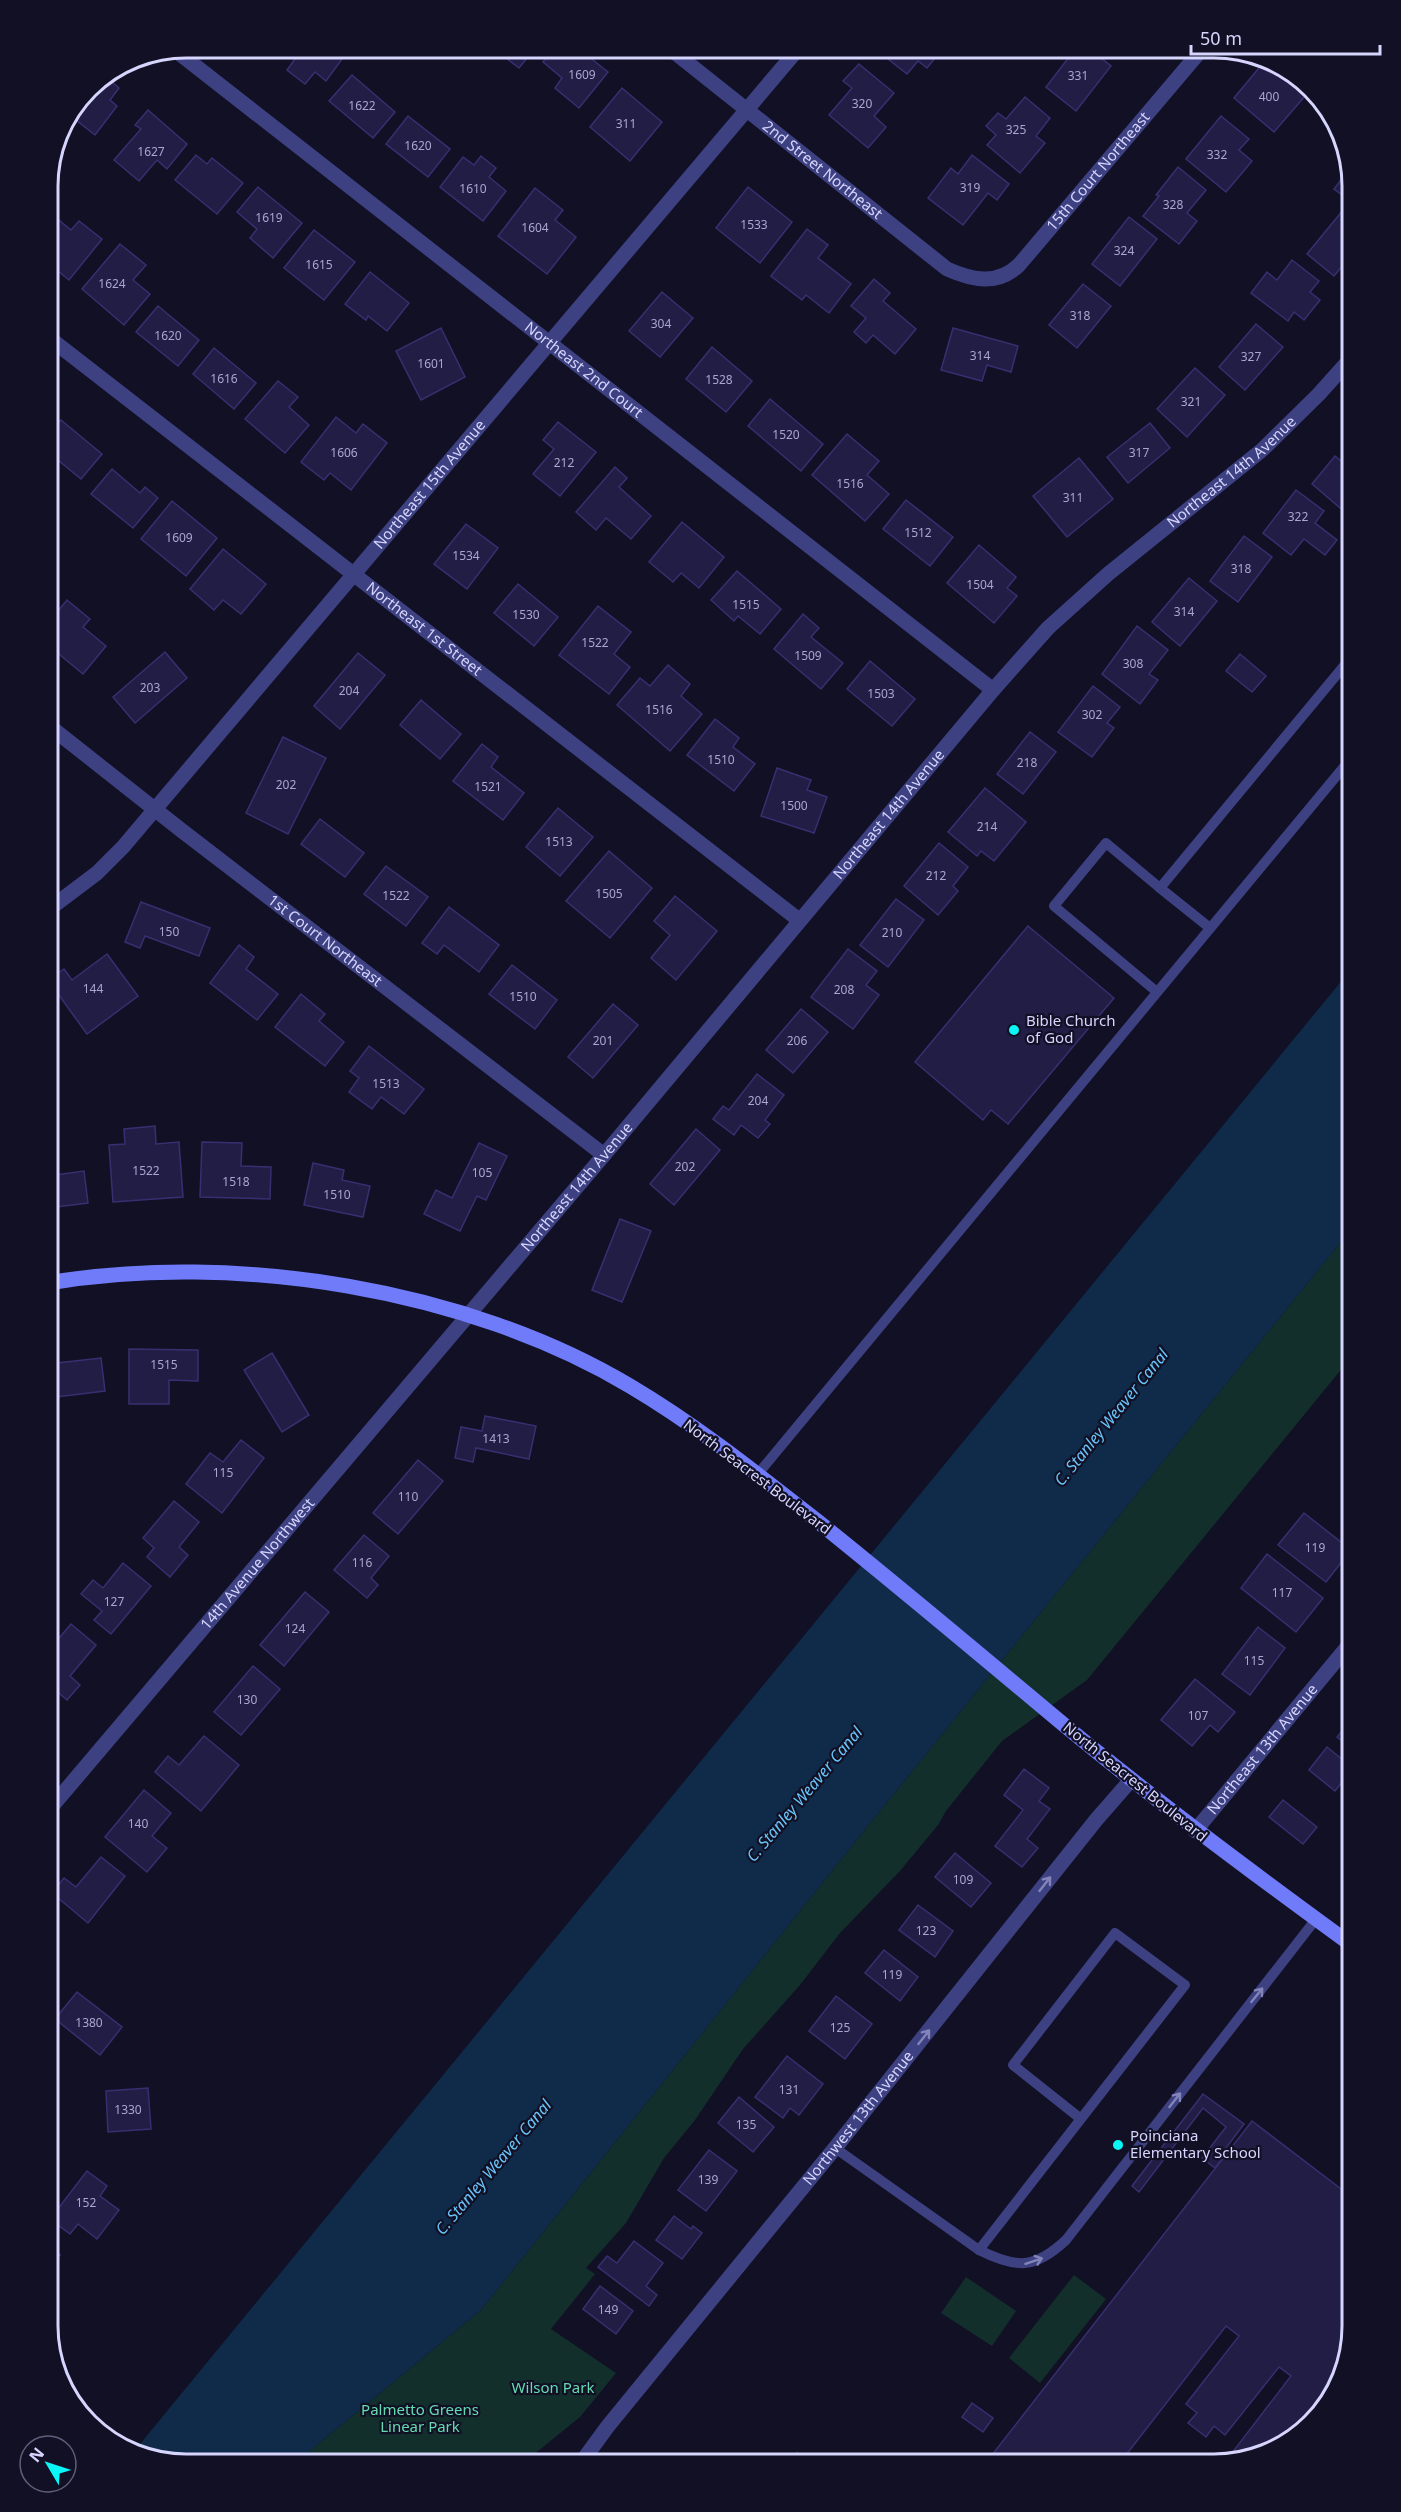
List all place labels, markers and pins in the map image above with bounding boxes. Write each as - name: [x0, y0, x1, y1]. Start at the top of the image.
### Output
- place label: Bible Church of God: [1026, 1010, 1115, 1047]
- marker: Bible Church of God: [1007, 1023, 1021, 1037]
- place label: Poinciana Elementary School: [1130, 2125, 1261, 2162]
- marker: Poinciana Elementary School: [1111, 2138, 1125, 2152]

